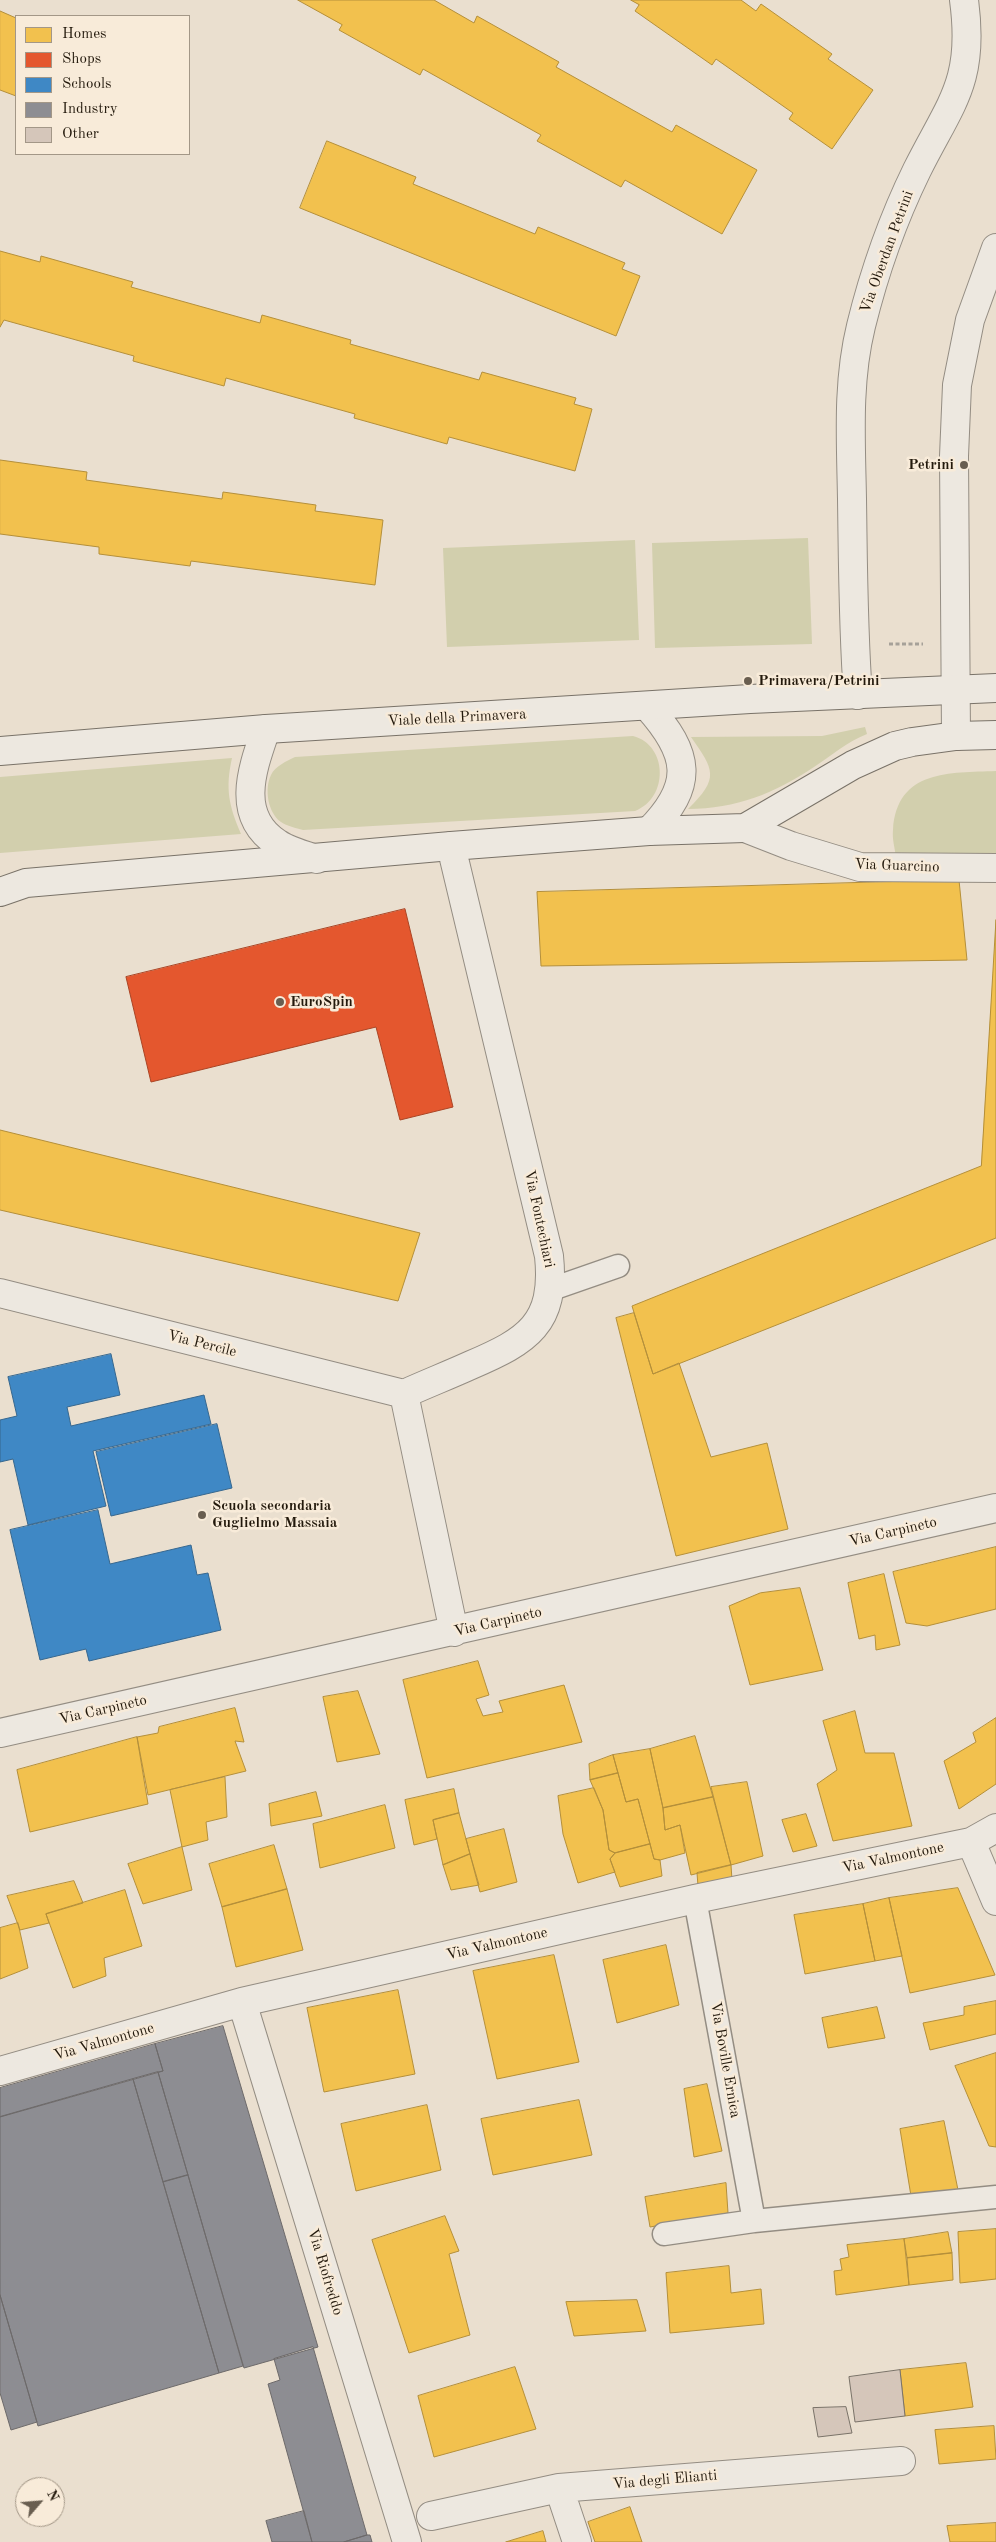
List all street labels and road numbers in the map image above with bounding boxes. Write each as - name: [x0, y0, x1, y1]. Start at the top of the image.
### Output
- street label: Via Oberdan Petrini: [856, 188, 918, 316]
- street label: Viale della Primavera: [387, 705, 527, 731]
- street label: Via Guarcino: [854, 856, 940, 876]
- street label: Via Fontechiari: [520, 1168, 558, 1270]
- street label: Via Percile: [166, 1327, 238, 1361]
- street label: Via Carpineto: [847, 1513, 939, 1551]
- street label: Via Carpineto: [452, 1603, 544, 1641]
- street label: Via Carpineto: [57, 1691, 149, 1729]
- street label: Via Valmontone: [840, 1838, 946, 1878]
- street label: Via Valmontone: [445, 1924, 549, 1964]
- street label: Via Boville Ernica: [706, 2001, 744, 2119]
- street label: Via Valmontone: [52, 2019, 156, 2065]
- street label: Via Riofreddo: [303, 2226, 347, 2318]
- street label: Via degli Elianti: [612, 2466, 718, 2494]

